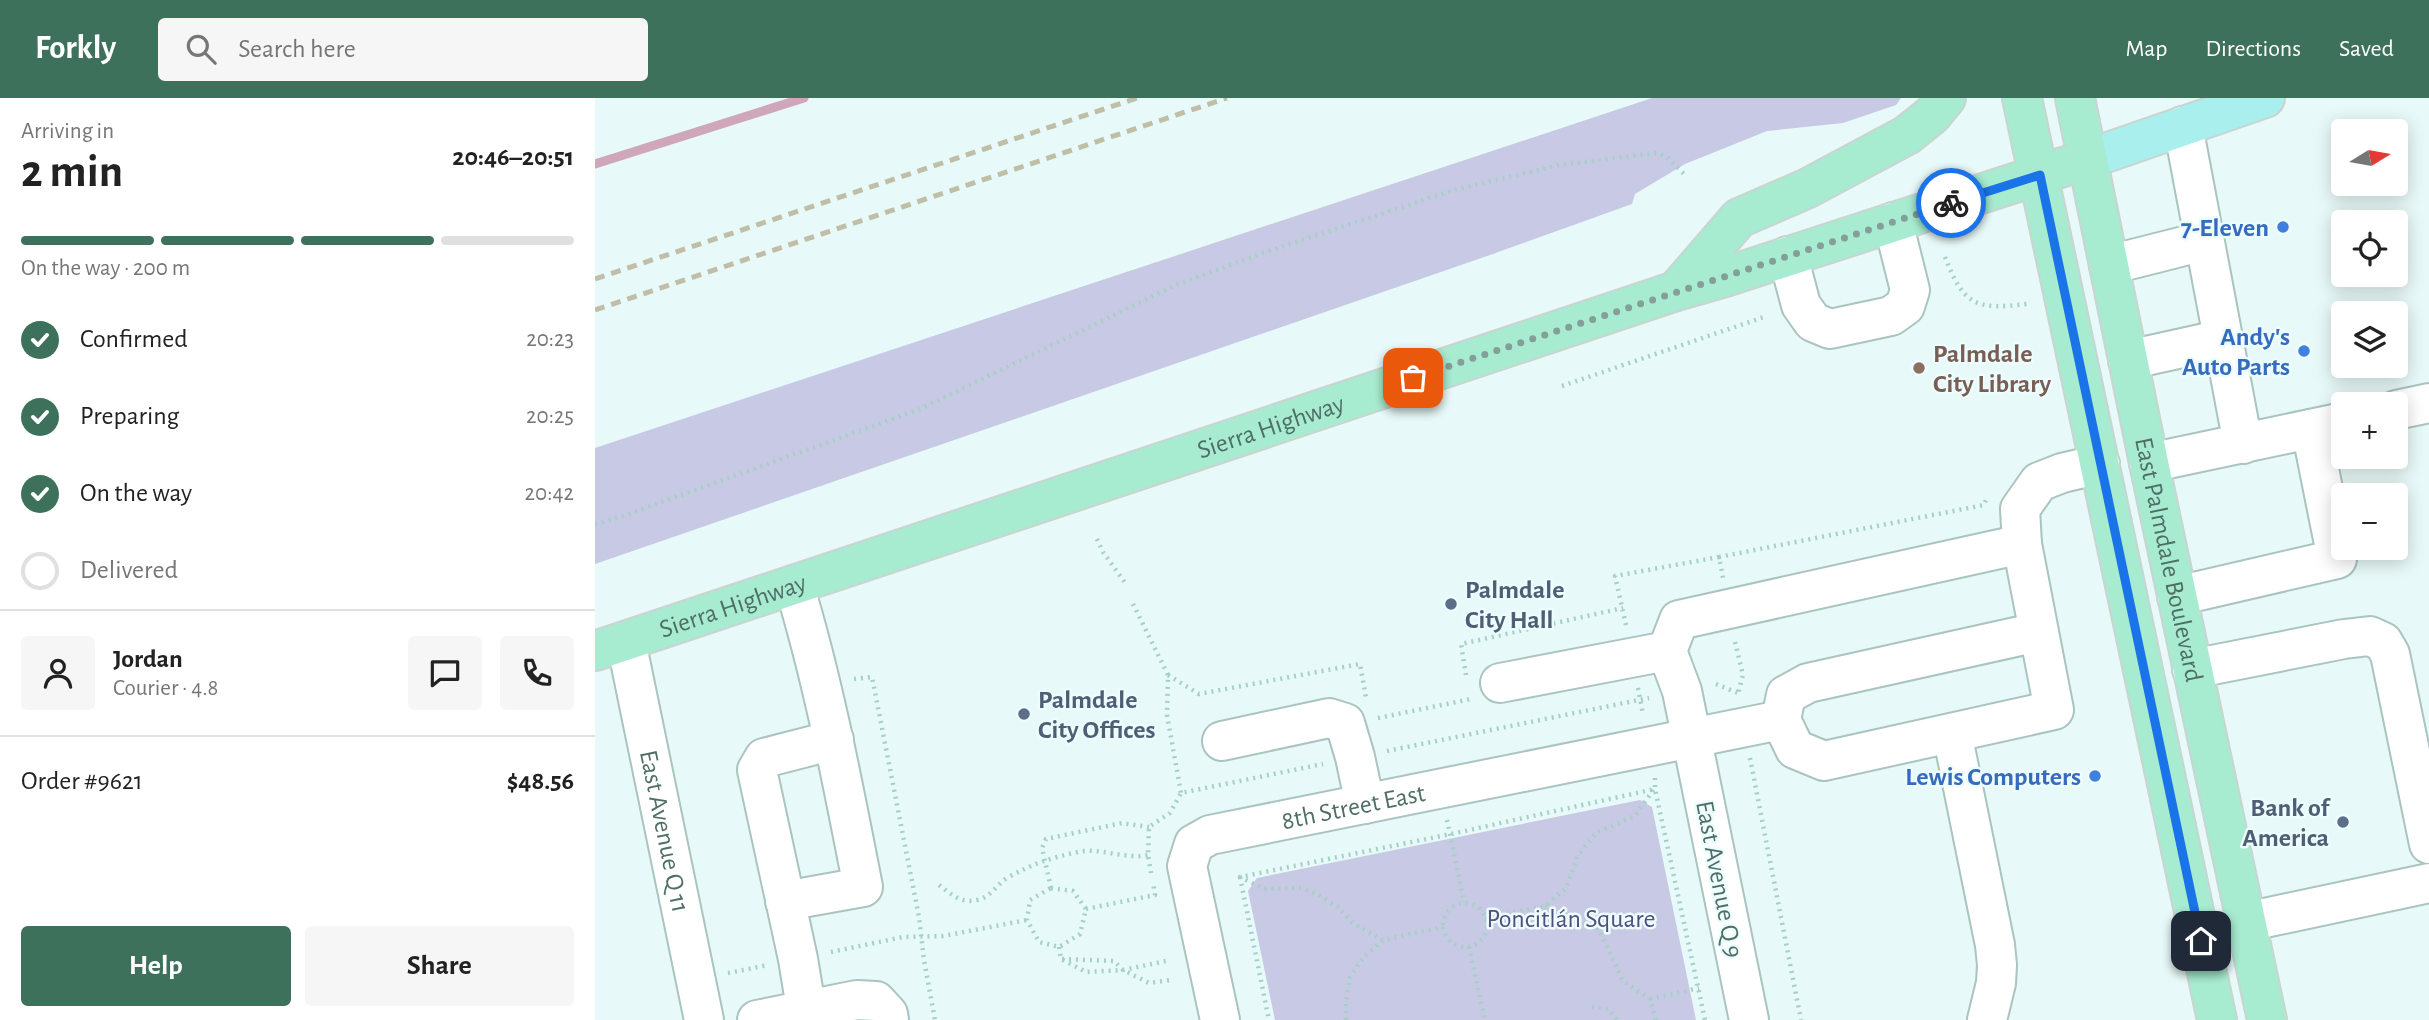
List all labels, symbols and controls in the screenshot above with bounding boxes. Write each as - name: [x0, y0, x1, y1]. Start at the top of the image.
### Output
- search box: [158, 18, 648, 81]
- icon: search: [182, 30, 220, 68]
- text: Forkly: [35, 32, 116, 65]
- text: Search here: [238, 36, 356, 62]
- text: Map: [2125, 37, 2167, 61]
- text: Directions: [2205, 37, 2301, 61]
- text: Saved: [2339, 37, 2394, 61]
- north arrow: [2331, 119, 2408, 196]
- map controls: [2331, 119, 2408, 560]
- text: Arriving in: [21, 120, 114, 143]
- text: 20:46–20:51: [452, 144, 574, 170]
- text: 2 min: [21, 149, 123, 195]
- courier: [1916, 168, 1986, 238]
- icon: bike: [1932, 184, 1970, 222]
- button: locate: [2331, 210, 2408, 287]
- place label: 7-Eleven: [2181, 215, 2269, 241]
- marker: 7-Eleven: [2275, 219, 2291, 235]
- text: On the way · 200 m: [21, 257, 190, 280]
- button: layers: [2331, 301, 2408, 378]
- icon: check: [21, 321, 59, 359]
- place label: Andy's Auto Parts: [2182, 324, 2290, 380]
- text: Confirmed: [80, 326, 188, 352]
- text: 20:23: [526, 328, 574, 351]
- place label: Palmdale City Library: [1933, 341, 2051, 397]
- marker: Andy's Auto Parts: [2296, 343, 2312, 359]
- pin: [1383, 348, 1443, 408]
- icon: bag: [1394, 359, 1432, 397]
- marker: Palmdale City Library: [1911, 360, 1927, 376]
- street label: Sierra Highway: [1194, 390, 1348, 464]
- button: +: [2331, 392, 2408, 469]
- icon: check: [21, 398, 59, 436]
- text: Preparing: [80, 403, 179, 429]
- text: 20:25: [526, 405, 574, 428]
- street label: East Palmdale Boulevard: [2130, 435, 2207, 684]
- icon: check: [21, 475, 59, 513]
- text: On the way: [80, 480, 192, 506]
- text: 20:42: [525, 482, 574, 505]
- button: −: [2331, 483, 2408, 560]
- text: Delivered: [80, 557, 178, 583]
- street label: Sierra Highway: [656, 570, 810, 643]
- place label: Palmdale City Hall: [1465, 577, 1564, 633]
- marker: Palmdale City Hall: [1443, 596, 1459, 612]
- button: person: [21, 636, 95, 710]
- button: chat: [408, 636, 482, 710]
- button: phone: [500, 636, 574, 710]
- text: Jordan: [113, 646, 183, 672]
- text: Courier · 4.8: [113, 677, 218, 700]
- place label: Palmdale City Offices: [1038, 687, 1156, 743]
- marker: Palmdale City Offices: [1016, 706, 1032, 722]
- street label: East Avenue Q 11: [635, 748, 694, 915]
- place label: Lewis Computers: [1905, 764, 2081, 790]
- text: Order #9621: [21, 768, 143, 794]
- text: $48.56: [507, 768, 574, 794]
- marker: Lewis Computers: [2087, 768, 2103, 784]
- street label: 8th Street East: [1279, 780, 1427, 834]
- place label: Bank of America: [2242, 795, 2331, 851]
- street label: East Avenue Q 9: [1691, 798, 1747, 960]
- marker: Bank of America: [2335, 814, 2351, 830]
- park label: Poncitlán Square: [1486, 906, 1656, 932]
- pin: [2171, 911, 2231, 971]
- icon: home: [2182, 922, 2220, 960]
- button: Help: [21, 926, 291, 1006]
- button: Share: [305, 926, 574, 1006]

